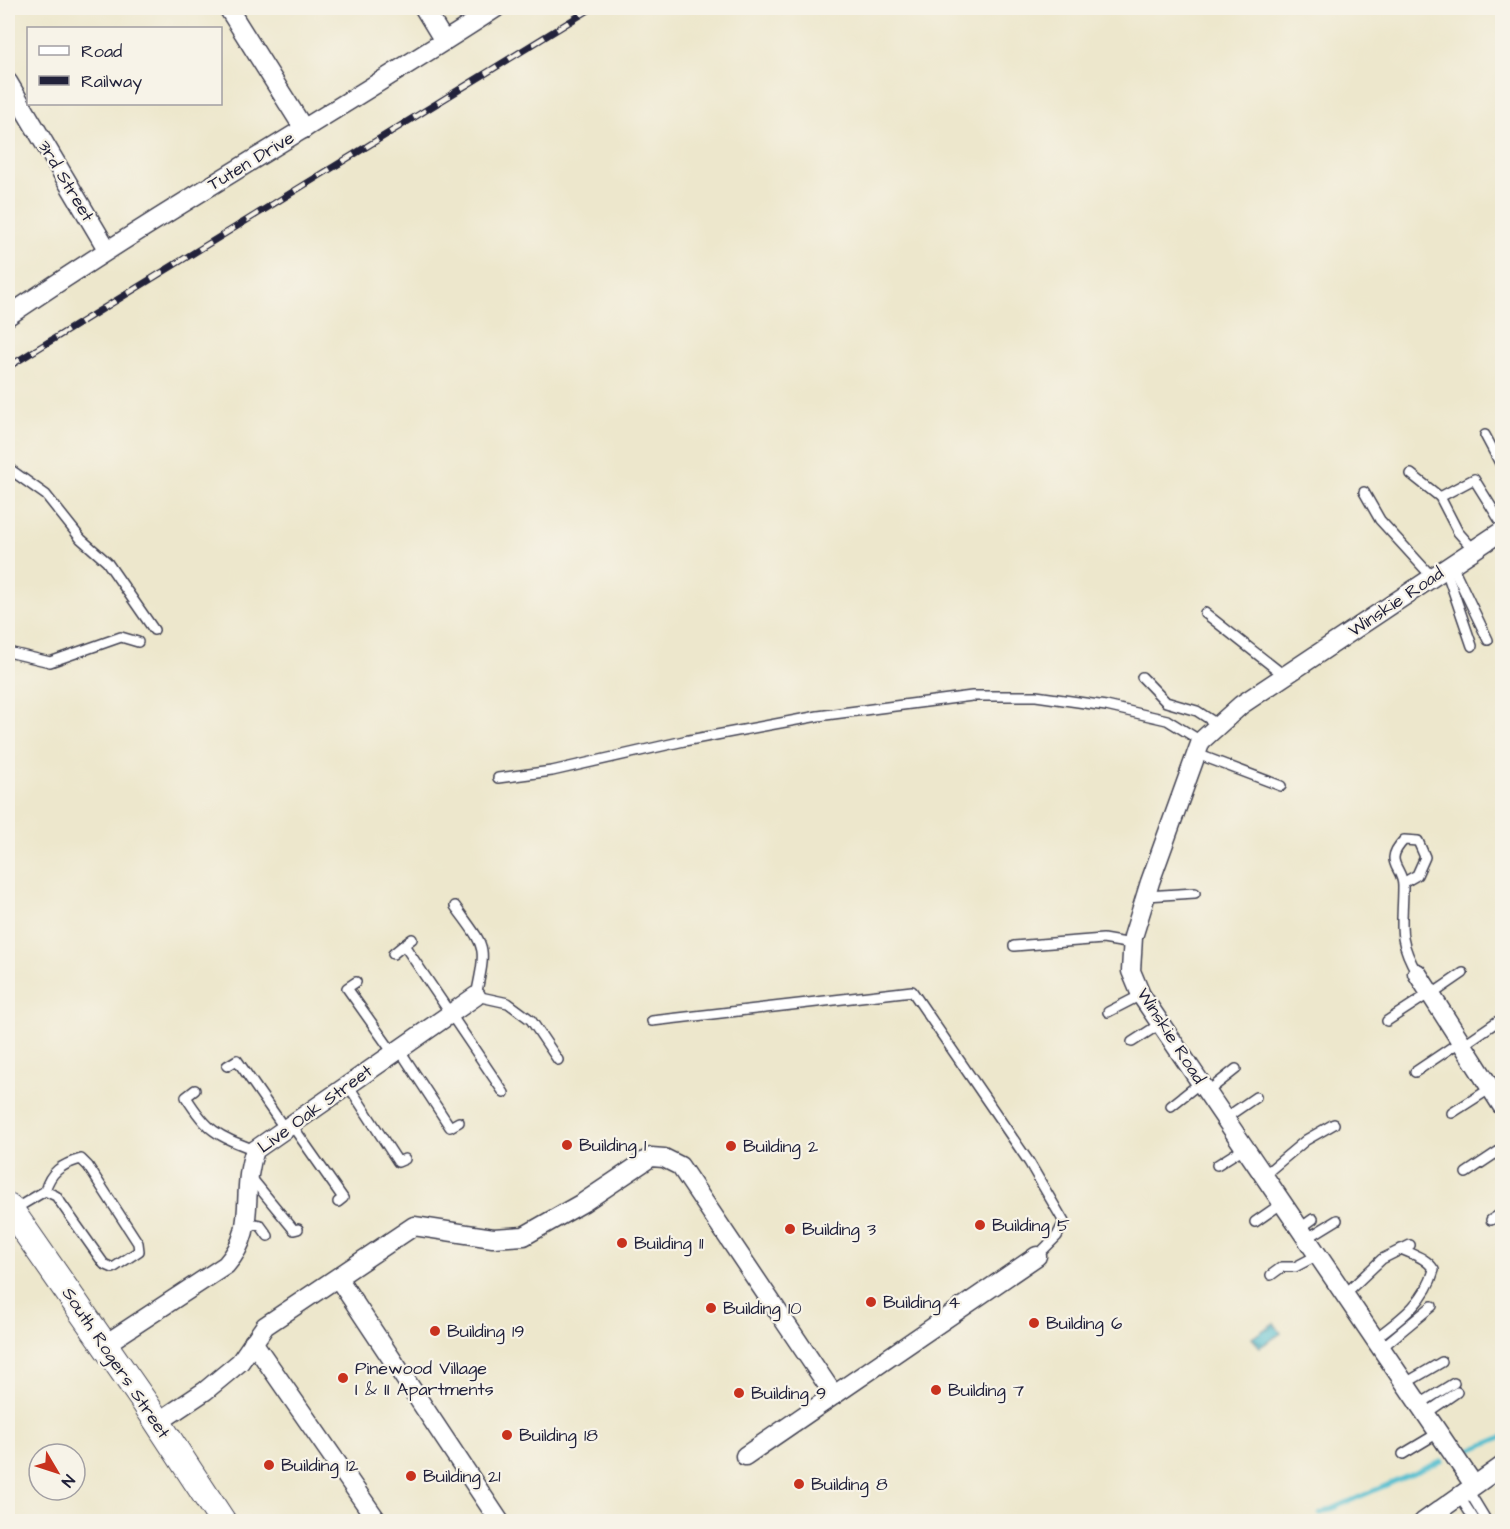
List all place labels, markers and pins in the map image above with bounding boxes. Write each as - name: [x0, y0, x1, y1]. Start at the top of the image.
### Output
- place label: Building 1: [579, 1133, 646, 1159]
- place label: Building 2: [743, 1134, 819, 1160]
- marker: Building 1: [560, 1138, 574, 1152]
- marker: Building 2: [724, 1139, 738, 1153]
- place label: Building 5: [992, 1213, 1070, 1239]
- place label: Building 3: [802, 1217, 876, 1243]
- marker: Building 5: [973, 1218, 987, 1232]
- marker: Building 3: [783, 1222, 797, 1236]
- place label: Building 11: [634, 1231, 704, 1257]
- marker: Building 11: [615, 1236, 629, 1250]
- place label: Building 4: [883, 1290, 960, 1316]
- marker: Building 4: [864, 1295, 878, 1309]
- place label: Building 10: [723, 1296, 802, 1322]
- marker: Building 10: [704, 1301, 718, 1315]
- place label: Building 6: [1046, 1311, 1122, 1337]
- marker: Building 6: [1027, 1316, 1041, 1330]
- place label: Building 19: [447, 1319, 524, 1345]
- marker: Building 19: [428, 1324, 442, 1338]
- place label: Pinewood Village I & II Apartments: [355, 1356, 494, 1402]
- marker: Pinewood Village I & II Apartments: [336, 1371, 350, 1385]
- place label: Building 7: [948, 1378, 1024, 1404]
- place label: Building 9: [751, 1381, 826, 1407]
- marker: Building 7: [929, 1383, 943, 1397]
- marker: Building 9: [732, 1386, 746, 1400]
- place label: Building 18: [519, 1423, 598, 1449]
- marker: Building 18: [500, 1428, 514, 1442]
- place label: Building 12: [281, 1453, 359, 1479]
- marker: Building 12: [262, 1458, 276, 1472]
- place label: Building 21: [423, 1464, 501, 1490]
- marker: Building 21: [404, 1469, 418, 1483]
- place label: Building 8: [811, 1472, 888, 1498]
- marker: Building 8: [792, 1477, 806, 1491]

